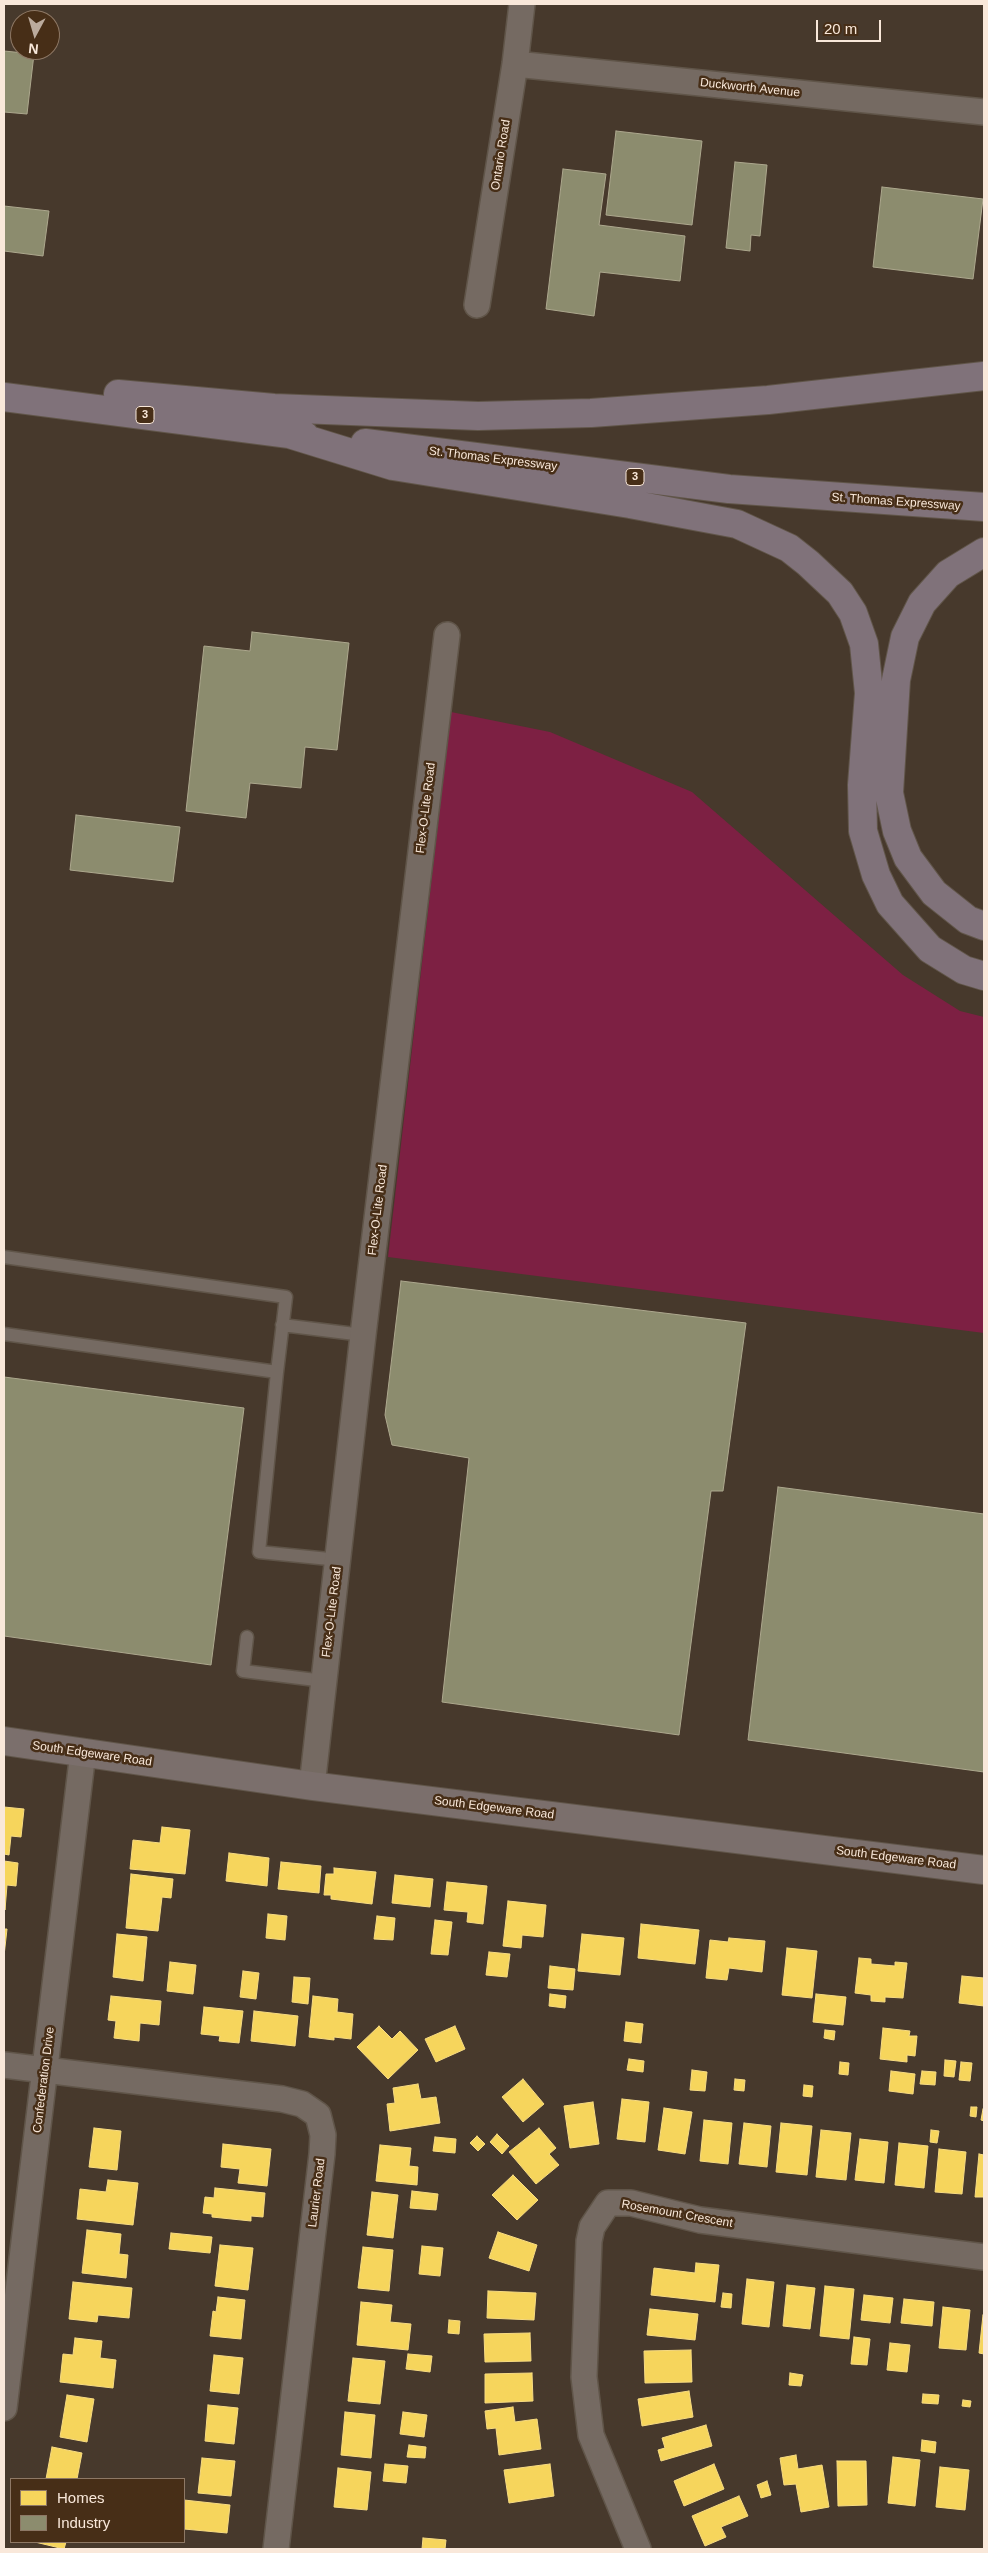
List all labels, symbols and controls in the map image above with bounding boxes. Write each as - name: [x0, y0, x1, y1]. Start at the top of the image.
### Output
- north arrow: [10, 10, 60, 60]
- scale bar: [818, 10, 883, 42]
- text: 20 m: [824, 20, 857, 37]
- text: N: [28, 40, 39, 57]
- street label: Duckworth Avenue: [699, 76, 801, 100]
- street label: Ontario Road: [488, 119, 514, 191]
- road number: 3: [136, 406, 154, 424]
- street label: St. Thomas Expressway: [428, 444, 558, 474]
- road number: 3: [626, 468, 644, 486]
- street label: St. Thomas Expressway: [831, 490, 961, 514]
- street label: Flex-O-Lite Road: [413, 762, 439, 854]
- street label: Flex-O-Lite Road: [365, 1164, 391, 1256]
- street label: Flex-O-Lite Road: [319, 1566, 345, 1658]
- street label: South Edgeware Road: [31, 1738, 153, 1770]
- street label: South Edgeware Road: [433, 1793, 555, 1823]
- street label: South Edgeware Road: [835, 1843, 957, 1873]
- street label: Confederation Drive: [30, 2026, 58, 2134]
- street label: Laurier Road: [306, 2158, 328, 2228]
- street label: Rosemount Crescent: [620, 2197, 734, 2231]
- legend: [10, 2478, 185, 2543]
- text: Homes: [57, 2489, 105, 2506]
- text: Industry: [57, 2514, 110, 2531]

